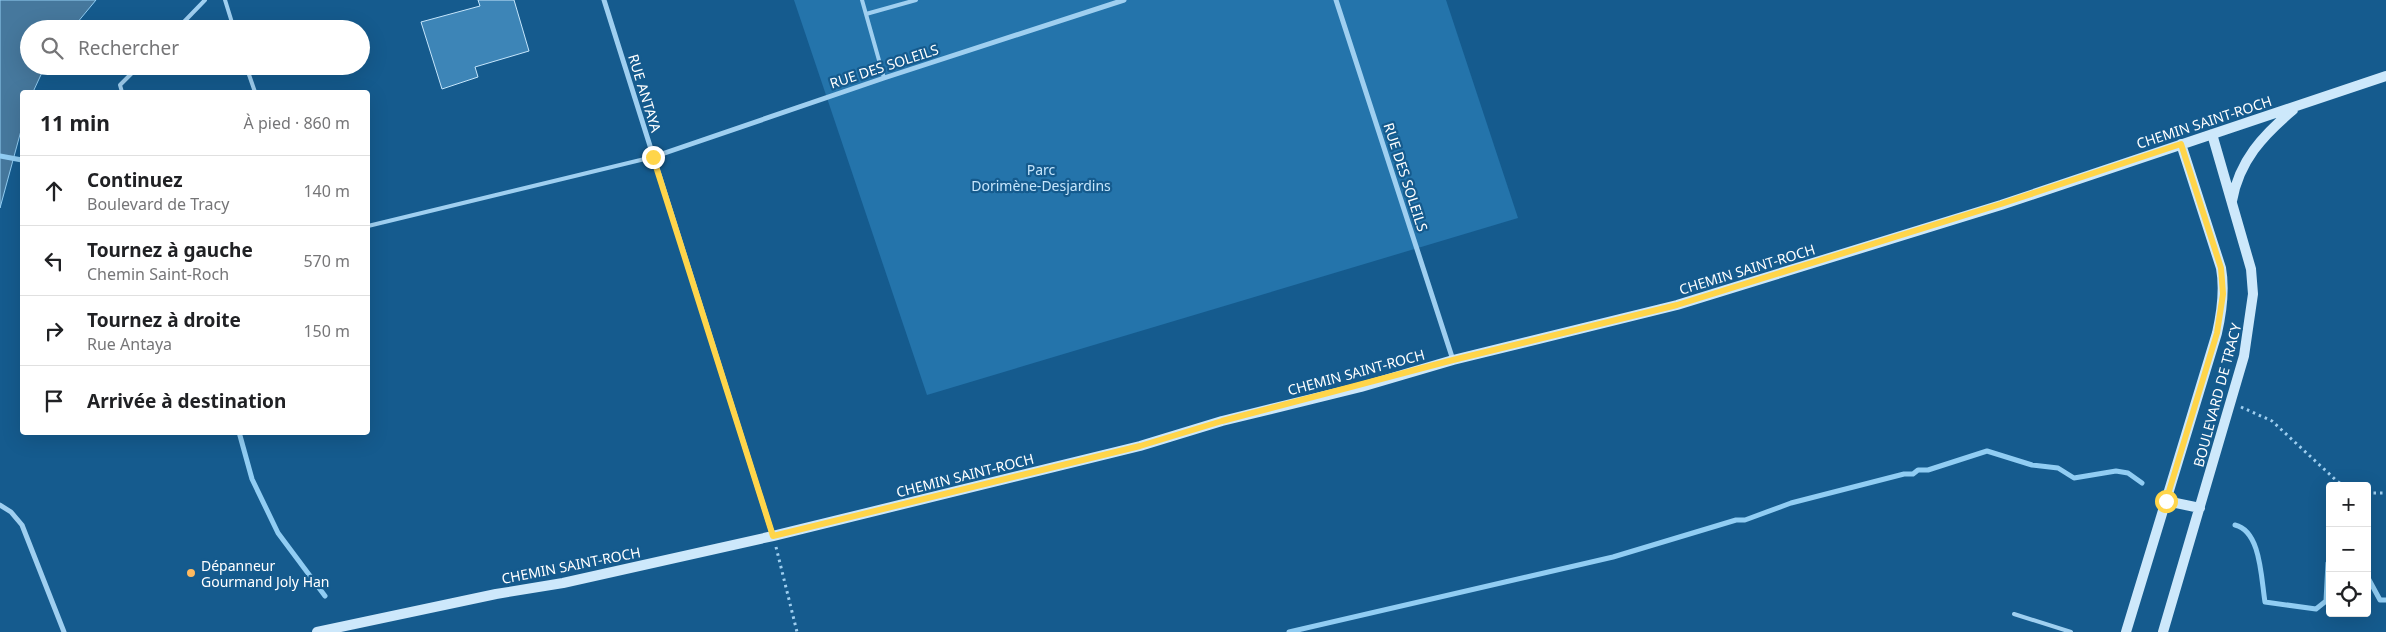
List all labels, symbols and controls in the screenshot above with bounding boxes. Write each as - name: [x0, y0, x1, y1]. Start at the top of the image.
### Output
- search box: [20, 20, 370, 75]
- icon: search: [38, 34, 66, 62]
- text: Rechercher: [78, 35, 179, 61]
- street label: RUE DES SOLEILS: [827, 39, 941, 93]
- street label: RUE ANTAYA: [624, 52, 666, 135]
- street label: CHEMIN SAINT-ROCH: [2134, 91, 2274, 153]
- text: 11 min: [40, 109, 110, 137]
- text: À pied · 860 m: [244, 112, 350, 134]
- street label: RUE DES SOLEILS: [1379, 120, 1433, 234]
- route end: [642, 146, 665, 169]
- park label: Parc Dorimène-Desjardins: [971, 160, 1111, 195]
- text: Continuez: [87, 167, 183, 193]
- icon: ahead: [40, 177, 68, 205]
- text: 140 m: [303, 180, 350, 202]
- text: Boulevard de Tracy: [87, 193, 229, 215]
- text: Tournez à gauche: [87, 237, 253, 263]
- street label: CHEMIN SAINT-ROCH: [1677, 239, 1817, 299]
- icon: left: [40, 247, 68, 275]
- text: 570 m: [303, 250, 350, 272]
- text: Chemin Saint-Roch: [87, 263, 229, 285]
- text: Tournez à droite: [87, 307, 241, 333]
- icon: right: [40, 317, 68, 345]
- text: 150 m: [303, 320, 350, 342]
- street label: BOULEVARD DE TRACY: [2189, 321, 2245, 469]
- text: Rue Antaya: [87, 333, 172, 355]
- street label: CHEMIN SAINT-ROCH: [1285, 345, 1427, 399]
- icon: arrive: [40, 387, 68, 415]
- text: Arrivée à destination: [87, 388, 286, 414]
- street label: CHEMIN SAINT-ROCH: [894, 449, 1036, 501]
- map controls: [2326, 482, 2371, 617]
- button: +: [2326, 482, 2371, 527]
- route start: [2155, 490, 2178, 513]
- button: −: [2326, 527, 2371, 572]
- street label: CHEMIN SAINT-ROCH: [500, 542, 642, 588]
- place label: Dépanneur Gourmand Joly Han: [201, 556, 330, 591]
- marker: Dépanneur Gourmand Joly Han: [185, 567, 197, 579]
- button: locate: [2326, 572, 2371, 617]

